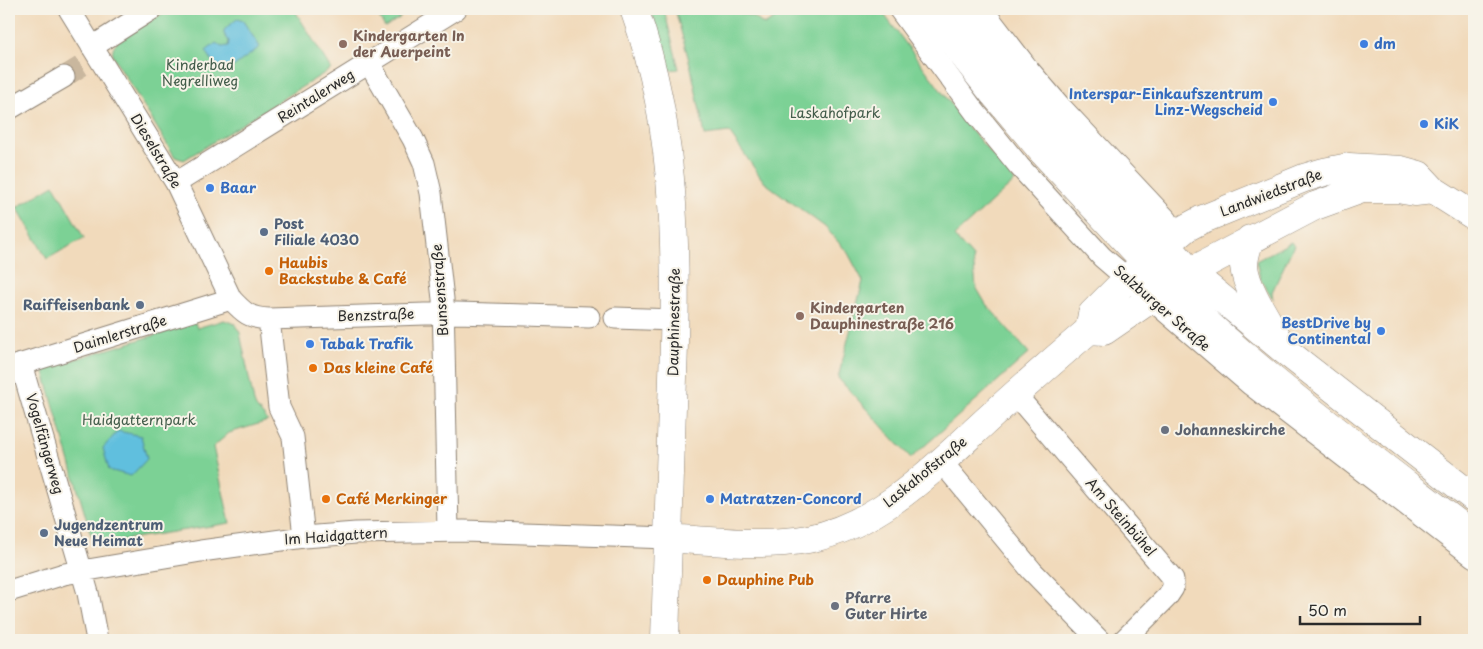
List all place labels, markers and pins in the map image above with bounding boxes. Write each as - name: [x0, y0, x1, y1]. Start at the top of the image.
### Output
- place label: Kindergarten In der Auerpeint: [353, 25, 465, 62]
- place label: dm: [1374, 33, 1396, 54]
- marker: Kindergarten In der Auerpeint: [337, 38, 349, 50]
- marker: dm: [1358, 38, 1370, 50]
- place label: Interspar-Einkaufszentrum Linz-Wegscheid: [1069, 83, 1263, 120]
- marker: Interspar-Einkaufszentrum Linz-Wegscheid: [1267, 96, 1279, 108]
- place label: KiK: [1434, 113, 1460, 134]
- marker: KiK: [1418, 118, 1430, 130]
- place label: Baar: [220, 177, 257, 198]
- marker: Baar: [204, 182, 216, 194]
- place label: Post Filiale 4030: [274, 213, 359, 250]
- marker: Post Filiale 4030: [258, 226, 270, 238]
- place label: Haubis Backstube & Café: [279, 252, 407, 289]
- marker: Haubis Backstube & Café: [263, 265, 275, 277]
- place label: Raiffeisenbank: [23, 294, 131, 315]
- place label: Kindergarten Dauphinestraße 216: [810, 297, 954, 334]
- marker: Raiffeisenbank: [134, 299, 146, 311]
- marker: Kindergarten Dauphinestraße 216: [794, 310, 806, 322]
- place label: BestDrive by Continental: [1281, 312, 1371, 349]
- marker: BestDrive by Continental: [1375, 325, 1387, 337]
- place label: Tabak Trafik: [320, 333, 414, 354]
- marker: Tabak Trafik: [304, 338, 316, 350]
- place label: Das kleine Café: [323, 357, 433, 378]
- marker: Das kleine Café: [307, 362, 319, 374]
- place label: Johanneskirche: [1175, 419, 1286, 440]
- marker: Johanneskirche: [1159, 424, 1171, 436]
- place label: Café Merkinger: [336, 488, 448, 509]
- place label: Matratzen-Concord: [720, 488, 862, 509]
- marker: Café Merkinger: [320, 493, 332, 505]
- marker: Matratzen-Concord: [704, 493, 716, 505]
- place label: Jugendzentrum Neue Heimat: [54, 514, 163, 551]
- marker: Jugendzentrum Neue Heimat: [38, 527, 50, 539]
- place label: Dauphine Pub: [717, 569, 814, 590]
- marker: Dauphine Pub: [701, 574, 713, 586]
- place label: Pfarre Guter Hirte: [845, 587, 928, 624]
- marker: Pfarre Guter Hirte: [829, 600, 841, 612]

